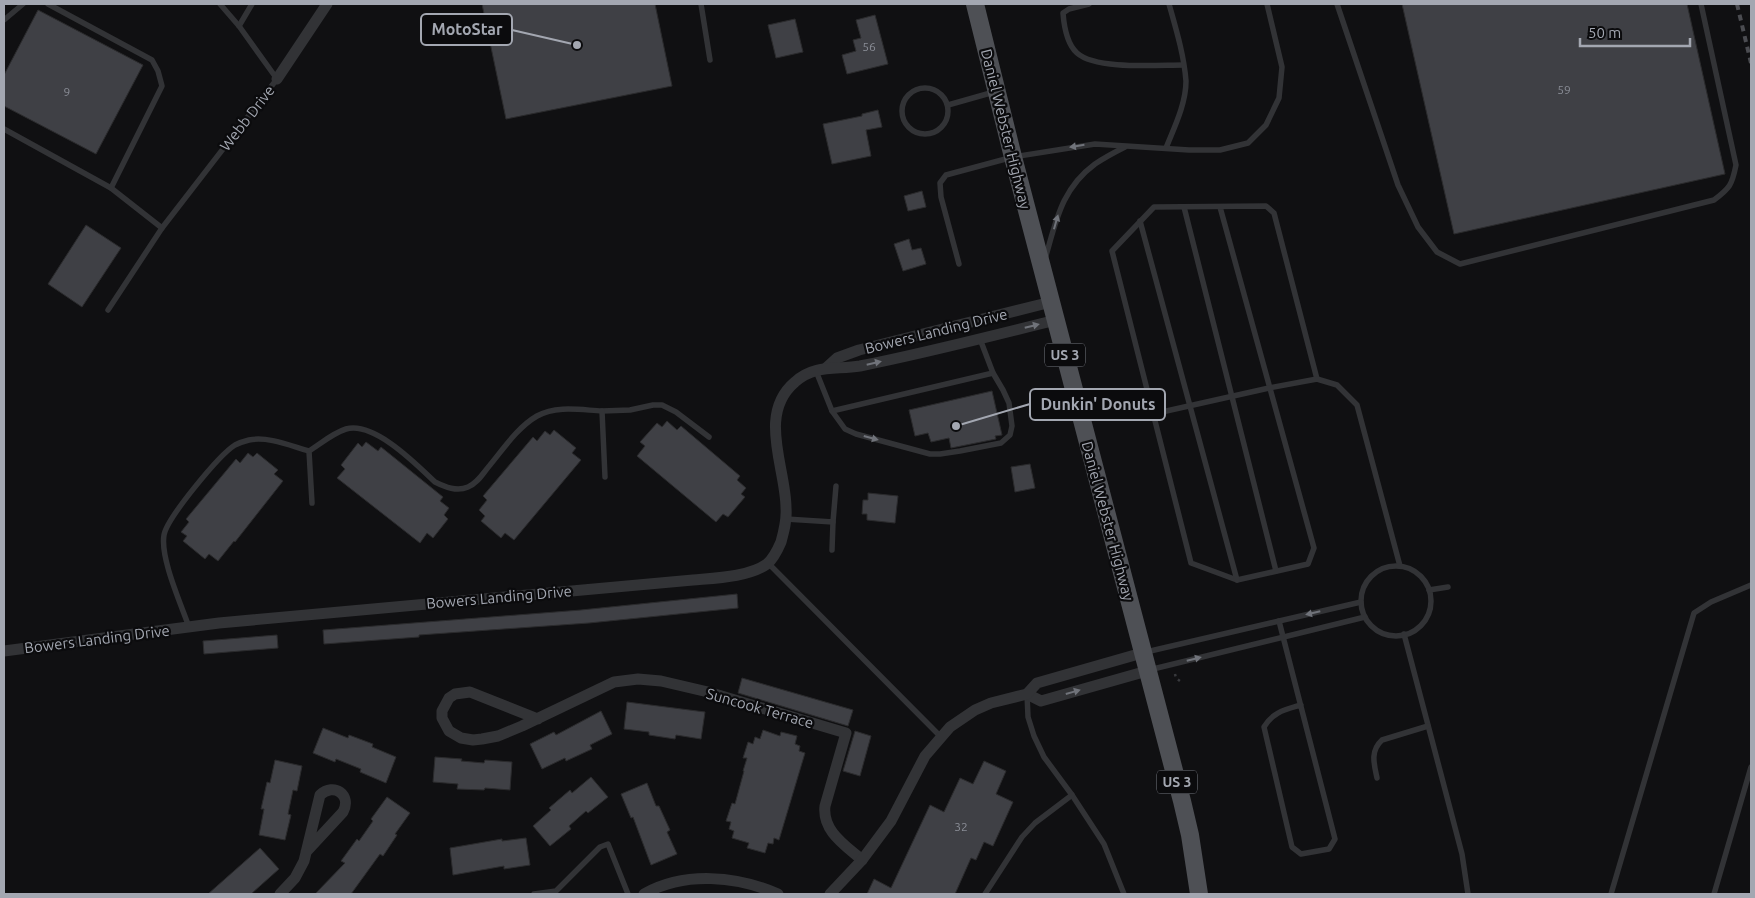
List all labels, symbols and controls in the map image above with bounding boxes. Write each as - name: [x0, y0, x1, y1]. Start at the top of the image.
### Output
- callout: MotoStar: [421, 14, 512, 45]
- scale bar: [1580, 15, 1690, 47]
- text: MotoStar: [431, 20, 503, 38]
- text: 50 m: [1588, 24, 1621, 41]
- house number: 56: [862, 40, 876, 53]
- street label: Daniel Webster Highway: [978, 47, 1034, 211]
- street label: Webb Drive: [216, 82, 278, 154]
- house number: 59: [1557, 83, 1571, 96]
- house number: 9: [64, 85, 70, 98]
- one-way arrow: [1068, 143, 1084, 151]
- one-way arrow: [1052, 214, 1060, 229]
- street label: Bowers Landing Drive: [863, 305, 1009, 357]
- one-way arrow: [1025, 322, 1040, 330]
- road number: US 3: [1045, 344, 1085, 366]
- one-way arrow: [866, 359, 881, 367]
- callout: Dunkin' Donuts: [1030, 389, 1165, 420]
- text: Dunkin' Donuts: [1040, 395, 1156, 413]
- one-way arrow: [863, 434, 878, 442]
- street label: Daniel Webster Highway: [1079, 439, 1137, 603]
- street label: Bowers Landing Drive: [425, 582, 573, 612]
- one-way arrow: [1306, 609, 1321, 617]
- street label: Bowers Landing Drive: [23, 622, 171, 656]
- one-way arrow: [1187, 655, 1202, 663]
- street label: Suncook Terrace: [704, 685, 816, 731]
- one-way arrow: [1066, 687, 1081, 695]
- road number: US 3: [1157, 770, 1197, 794]
- house number: 32: [954, 820, 968, 833]

